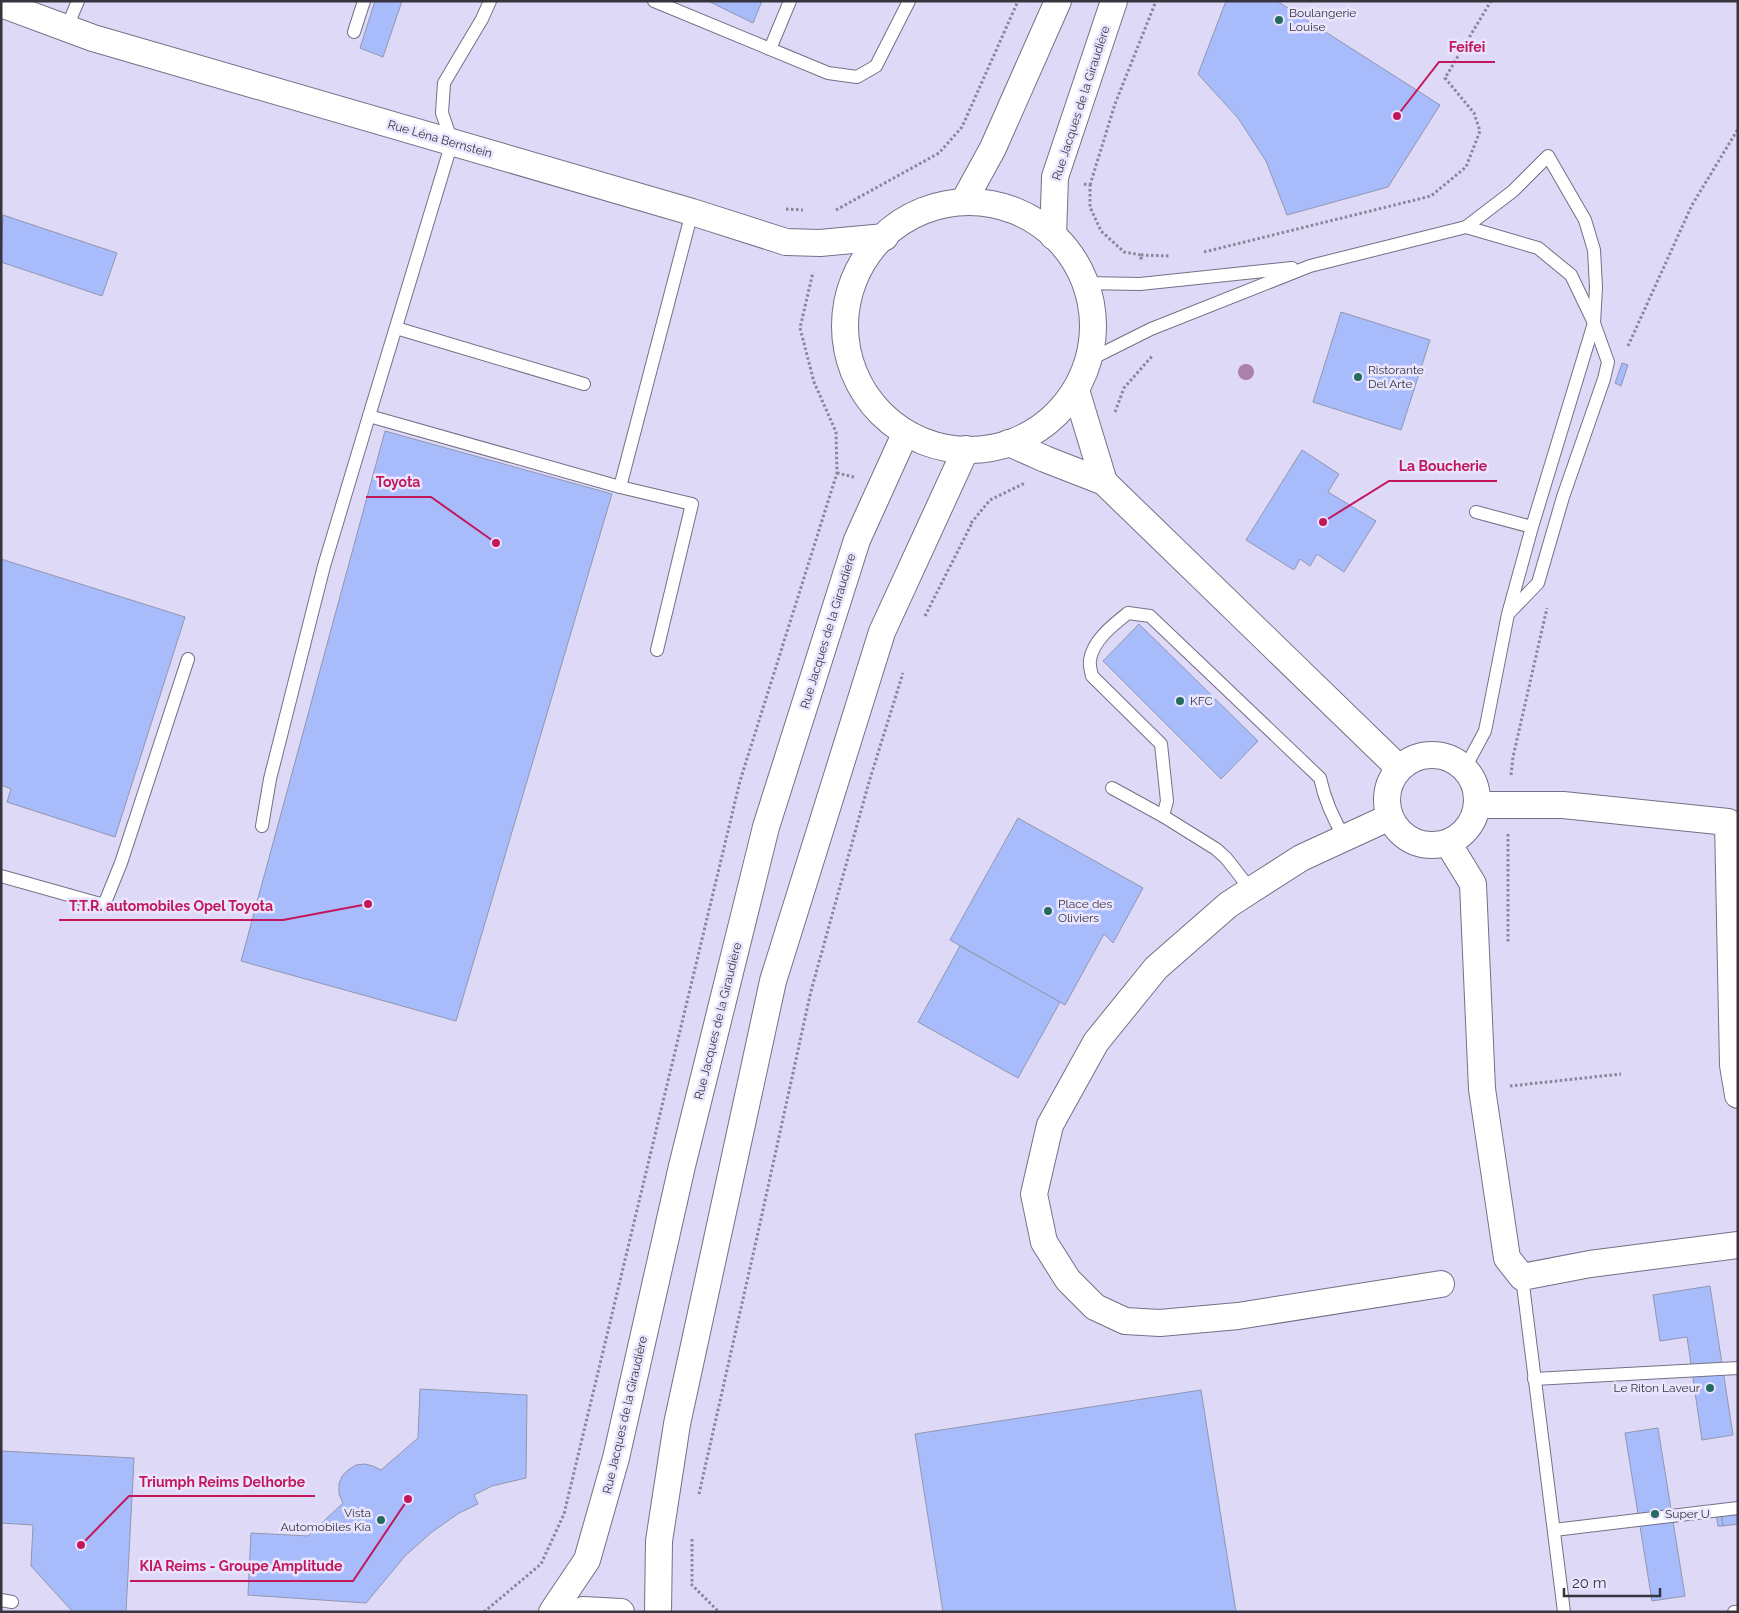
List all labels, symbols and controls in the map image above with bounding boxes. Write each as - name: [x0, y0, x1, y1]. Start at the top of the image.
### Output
- place label: Boulangerie Louise: [1289, 6, 1356, 34]
- marker: Boulangerie Louise: [1273, 14, 1285, 26]
- street label: Rue Jacques de la Giraudière: [1049, 24, 1113, 182]
- callout: Feifei: [1439, 33, 1495, 62]
- text: Feifei: [1449, 39, 1485, 55]
- street label: Rue Léna Bernstein: [386, 117, 494, 161]
- place label: Ristorante Del Arte: [1368, 363, 1424, 391]
- marker: Ristorante Del Arte: [1352, 371, 1364, 383]
- callout: La Boucherie: [1389, 452, 1497, 481]
- text: La Boucherie: [1399, 458, 1488, 474]
- callout: Toyota: [366, 468, 431, 497]
- text: Toyota: [376, 474, 420, 490]
- street label: Rue Jacques de la Giraudière: [798, 552, 858, 710]
- place label: KFC: [1190, 694, 1213, 708]
- marker: KFC: [1174, 695, 1186, 707]
- callout: T.T.R. automobiles Opel Toyota: [59, 891, 283, 920]
- place label: Place des Oliviers: [1058, 897, 1112, 925]
- text: T.T.R. automobiles Opel Toyota: [69, 898, 273, 914]
- marker: Place des Oliviers: [1042, 905, 1054, 917]
- street label: Rue Jacques de la Giraudière: [692, 941, 744, 1101]
- street label: Rue Jacques de la Giraudière: [600, 1335, 650, 1495]
- place label: Le Riton Laveur: [1614, 1381, 1701, 1395]
- marker: Le Riton Laveur: [1704, 1382, 1716, 1394]
- callout: Triumph Reims Delhorbe: [129, 1467, 315, 1496]
- text: Triumph Reims Delhorbe: [139, 1474, 306, 1490]
- place label: Vista Automobiles Kia: [281, 1506, 371, 1534]
- place label: Super U: [1665, 1507, 1710, 1521]
- marker: Super U: [1649, 1508, 1661, 1520]
- marker: Vista Automobiles Kia: [375, 1514, 387, 1526]
- callout: KIA Reims - Groupe Amplitude: [130, 1552, 353, 1581]
- text: KIA Reims - Groupe Amplitude: [140, 1558, 343, 1574]
- scale bar: [1564, 1566, 1660, 1598]
- text: 20 m: [1572, 1574, 1607, 1592]

